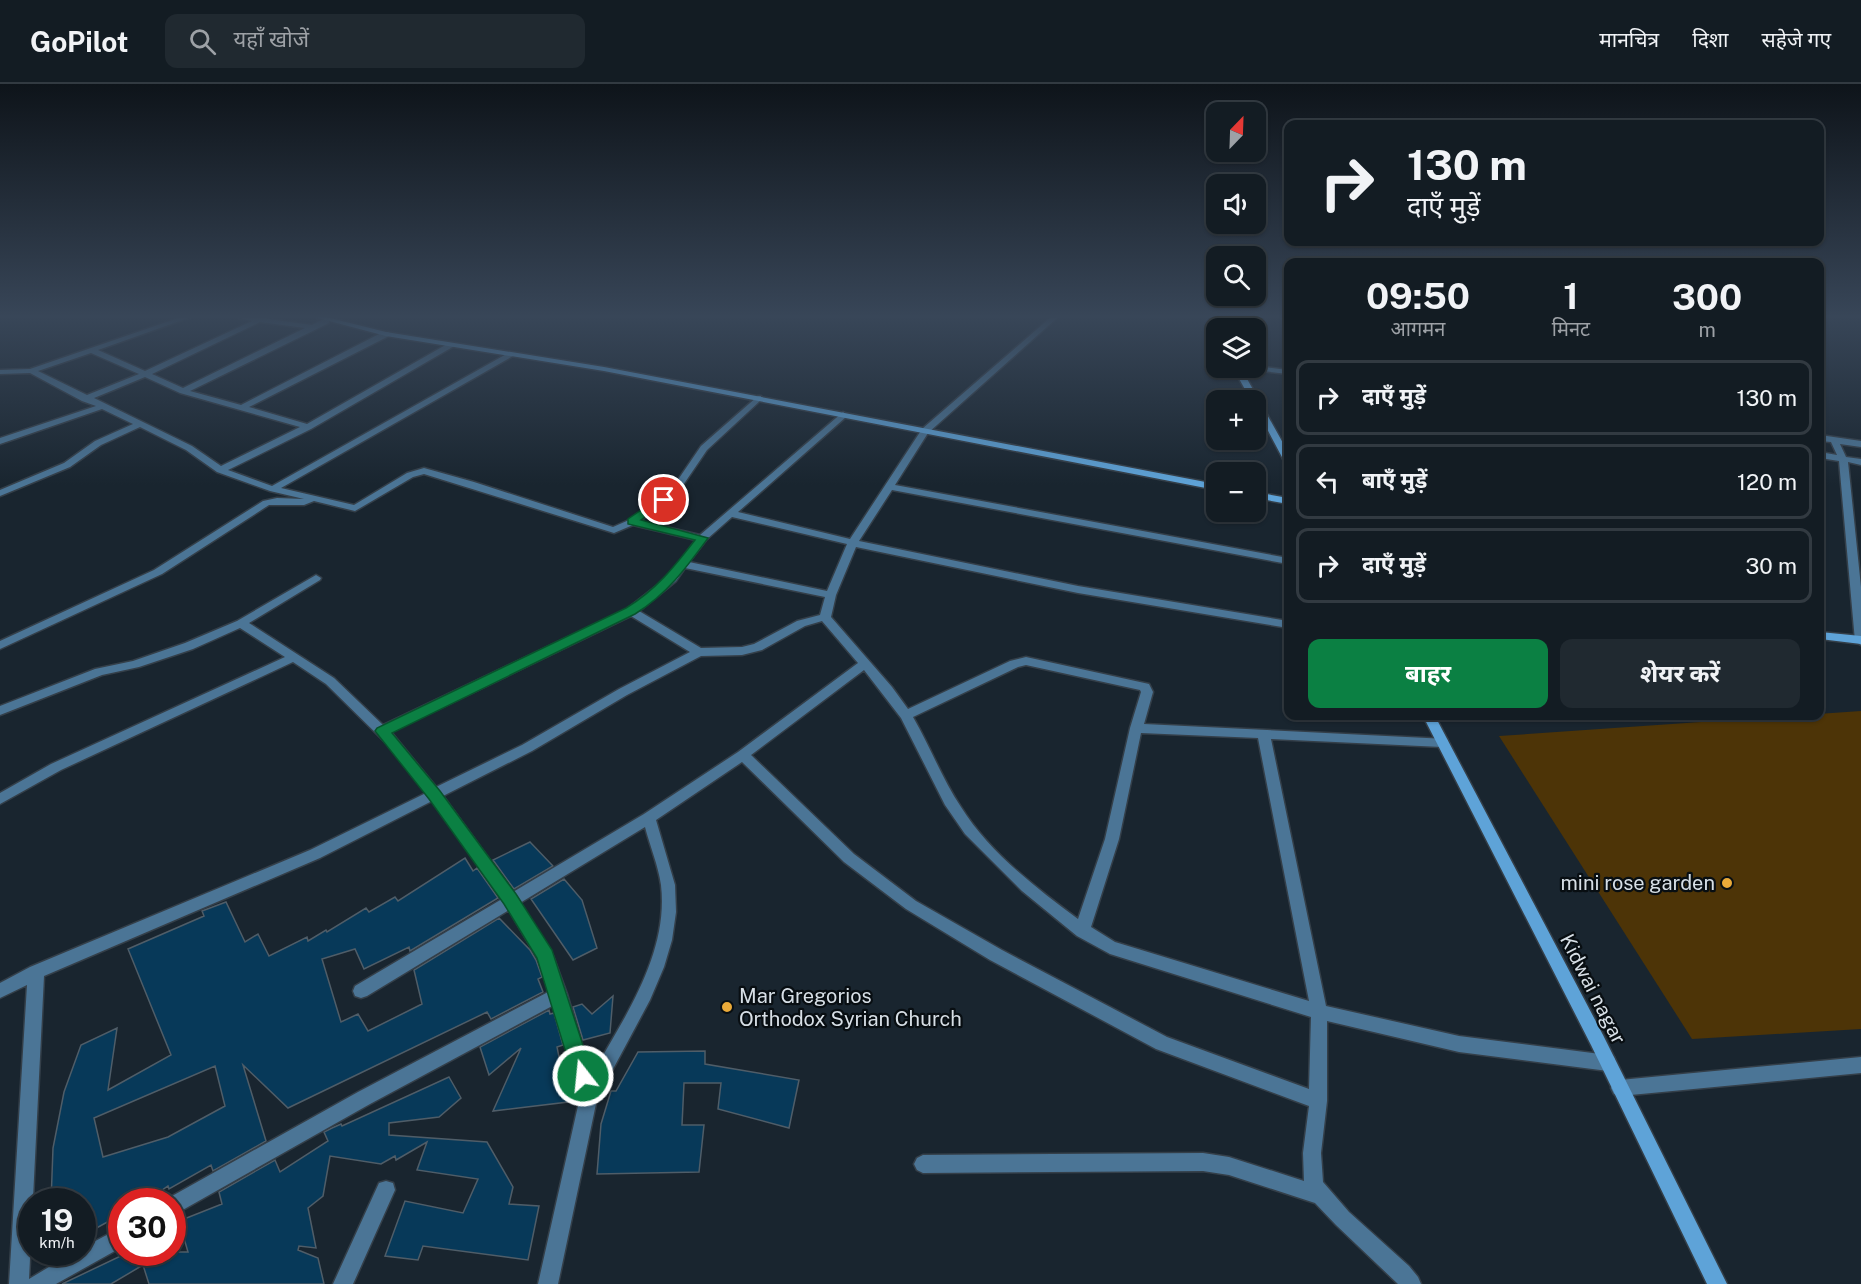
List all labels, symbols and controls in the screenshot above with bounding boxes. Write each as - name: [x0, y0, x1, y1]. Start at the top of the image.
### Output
- search box: [165, 14, 585, 68]
- text: GoPilot: [30, 25, 129, 58]
- icon: search: [186, 25, 219, 58]
- text: यहाँ खोजें: [234, 26, 309, 52]
- text: मानचित्र: [1599, 27, 1659, 52]
- text: दिशा: [1692, 27, 1729, 52]
- text: सहेजे गए: [1762, 27, 1831, 52]
- north arrow: [1206, 102, 1266, 162]
- map controls: [1206, 102, 1266, 522]
- text: 130 m: [1407, 140, 1527, 189]
- icon: right: [1308, 144, 1386, 222]
- button: sound: [1206, 174, 1266, 234]
- text: दाएँ मुड़ें: [1407, 190, 1480, 222]
- button: search: [1206, 246, 1266, 306]
- text: 09:50: [1366, 275, 1470, 317]
- text: 1: [1563, 275, 1579, 317]
- text: 300: [1672, 276, 1742, 318]
- text: आगमन: [1391, 317, 1445, 341]
- text: मिनट: [1552, 317, 1590, 341]
- button: layers: [1206, 318, 1266, 378]
- text: m: [1698, 318, 1716, 342]
- icon: right: [1311, 381, 1344, 414]
- text: दाएँ मुड़ें: [1362, 383, 1426, 409]
- text: 130 m: [1736, 385, 1797, 411]
- button: +: [1206, 390, 1266, 450]
- button: −: [1206, 462, 1266, 522]
- icon: left: [1311, 465, 1344, 498]
- text: बाएँ मुड़ें: [1362, 467, 1427, 493]
- text: 120 m: [1737, 469, 1797, 495]
- pin: [638, 474, 689, 525]
- icon: arrive: [647, 483, 680, 516]
- icon: right: [1311, 549, 1344, 582]
- text: दाएँ मुड़ें: [1362, 551, 1426, 577]
- text: 30 m: [1745, 553, 1797, 579]
- button: बाहर: [1308, 639, 1548, 708]
- button: शेयर करें: [1560, 639, 1800, 708]
- place label: mini rose garden: [1561, 871, 1715, 895]
- marker: mini rose garden: [1720, 876, 1734, 890]
- street label: Kidwai nagar: [1555, 930, 1631, 1048]
- place label: Mar Gregorios Orthodox Syrian Church: [739, 984, 962, 1031]
- marker: Mar Gregorios Orthodox Syrian Church: [720, 1000, 734, 1014]
- position arrow: [551, 1044, 615, 1108]
- speed limit sign: 30: [108, 1188, 186, 1266]
- text: 19: [41, 1202, 73, 1238]
- text: km/h: [39, 1234, 75, 1251]

